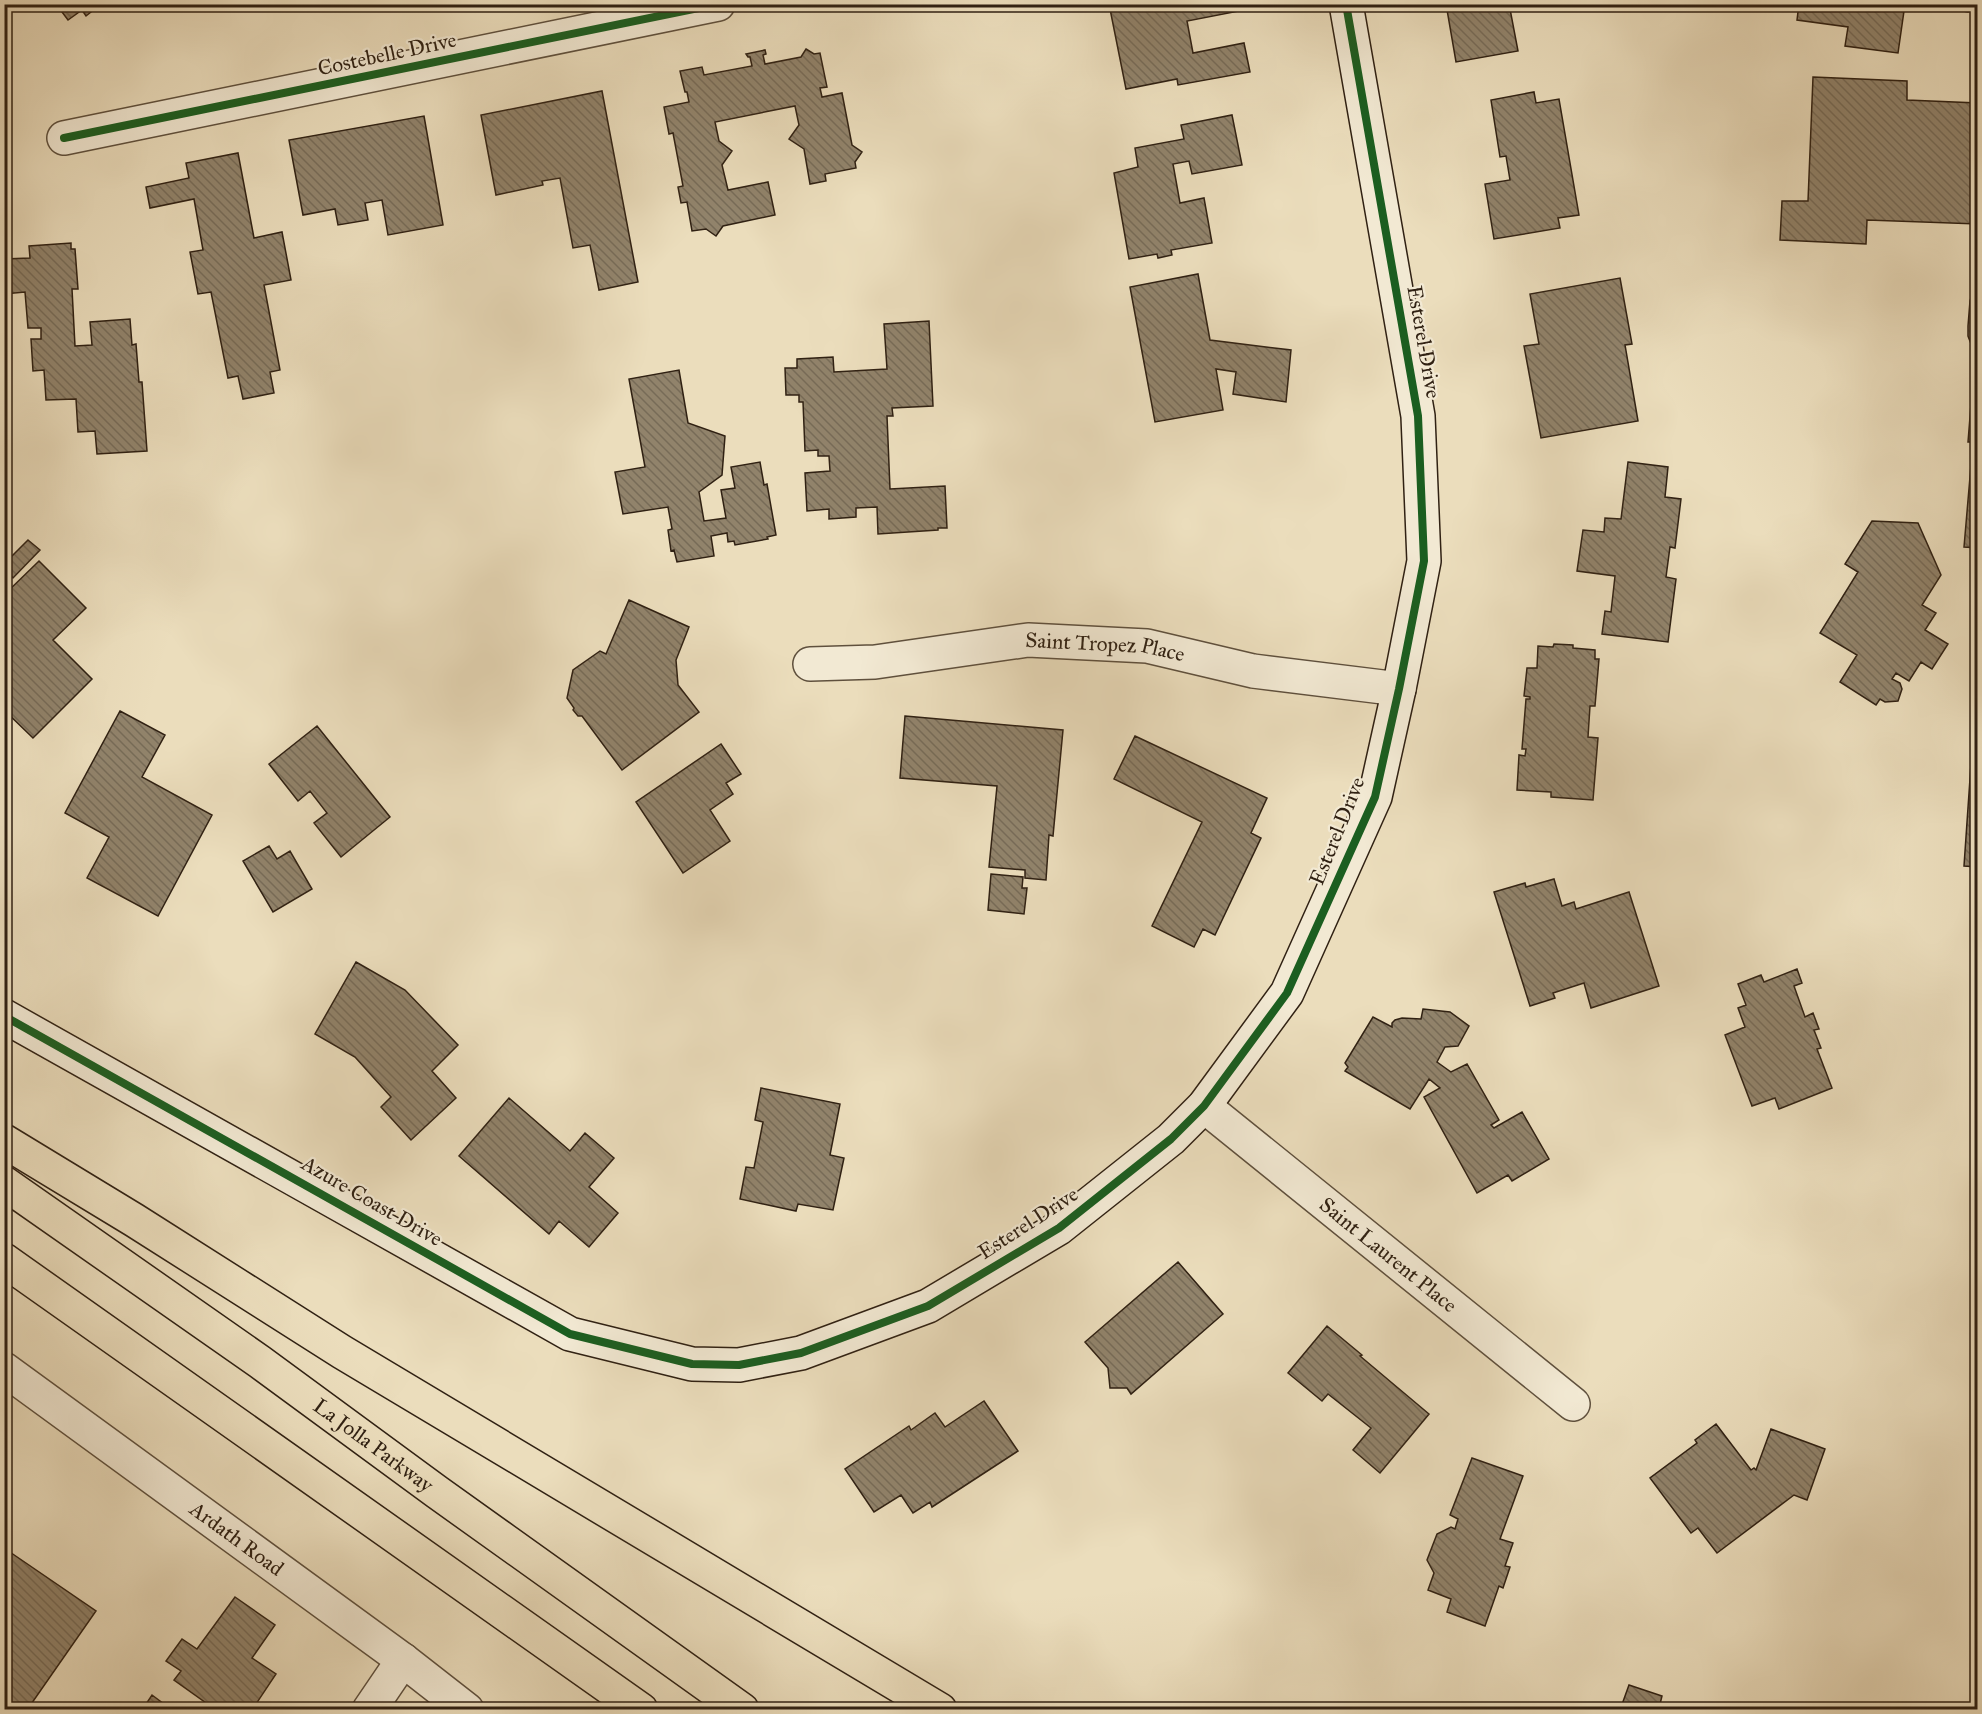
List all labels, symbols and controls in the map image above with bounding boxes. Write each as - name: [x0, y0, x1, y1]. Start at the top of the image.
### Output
- street label: Costebelle Drive: [315, 27, 459, 81]
- street label: Esterel Drive: [1401, 284, 1447, 401]
- street label: Saint Tropez Place: [1025, 627, 1188, 668]
- street label: Esterel Drive: [1304, 773, 1371, 889]
- street label: Azure Coast Drive: [296, 1150, 447, 1252]
- street label: Esterel Drive: [973, 1181, 1083, 1265]
- street label: Saint Laurent Place: [1314, 1192, 1463, 1318]
- street label: La Jolla Parkway: [308, 1393, 439, 1499]
- street label: Ardath Road: [184, 1495, 289, 1582]

